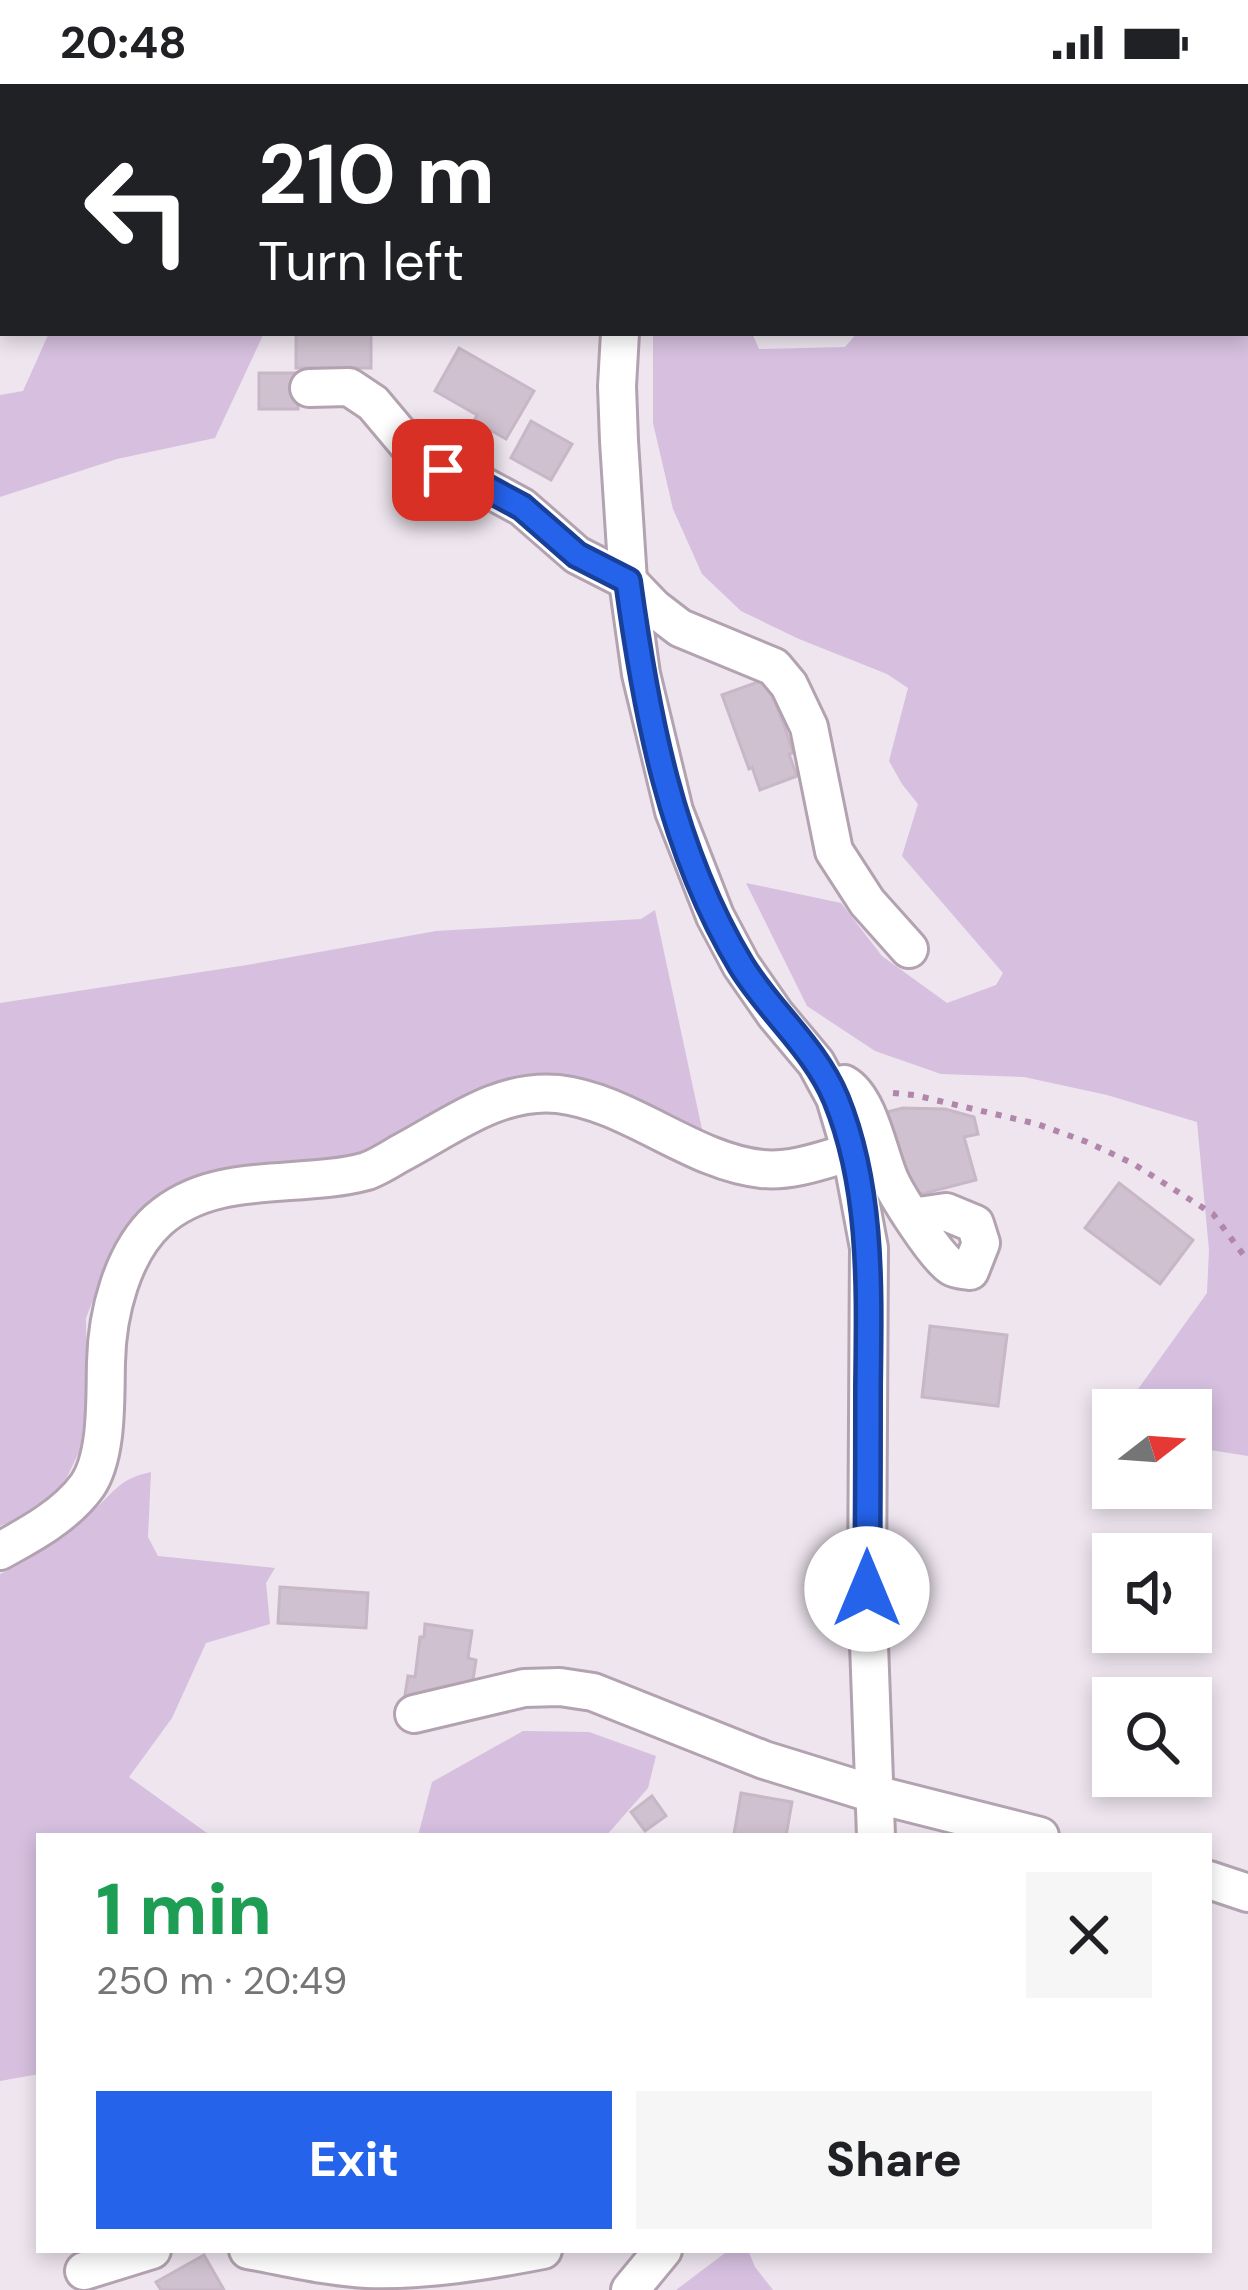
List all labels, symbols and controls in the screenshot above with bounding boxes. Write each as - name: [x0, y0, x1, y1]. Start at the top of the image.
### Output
- text: 20:48: [60, 13, 187, 72]
- text: 210 m: [258, 120, 495, 229]
- icon: left: [60, 132, 216, 288]
- text: Turn left: [258, 226, 464, 297]
- pin: [392, 419, 494, 521]
- icon: arrive: [410, 437, 476, 503]
- north arrow: [1092, 1389, 1212, 1509]
- map controls: [1092, 1389, 1212, 1797]
- position arrow: [804, 1526, 930, 1652]
- button: sound: [1092, 1533, 1212, 1653]
- button: search: [1092, 1677, 1212, 1797]
- text: 1 min: [96, 1863, 272, 1956]
- button: close: [1026, 1872, 1152, 1998]
- text: 250 m · 20:49: [96, 1955, 347, 2006]
- button: Exit: [96, 2091, 612, 2229]
- button: Share: [636, 2091, 1152, 2229]

